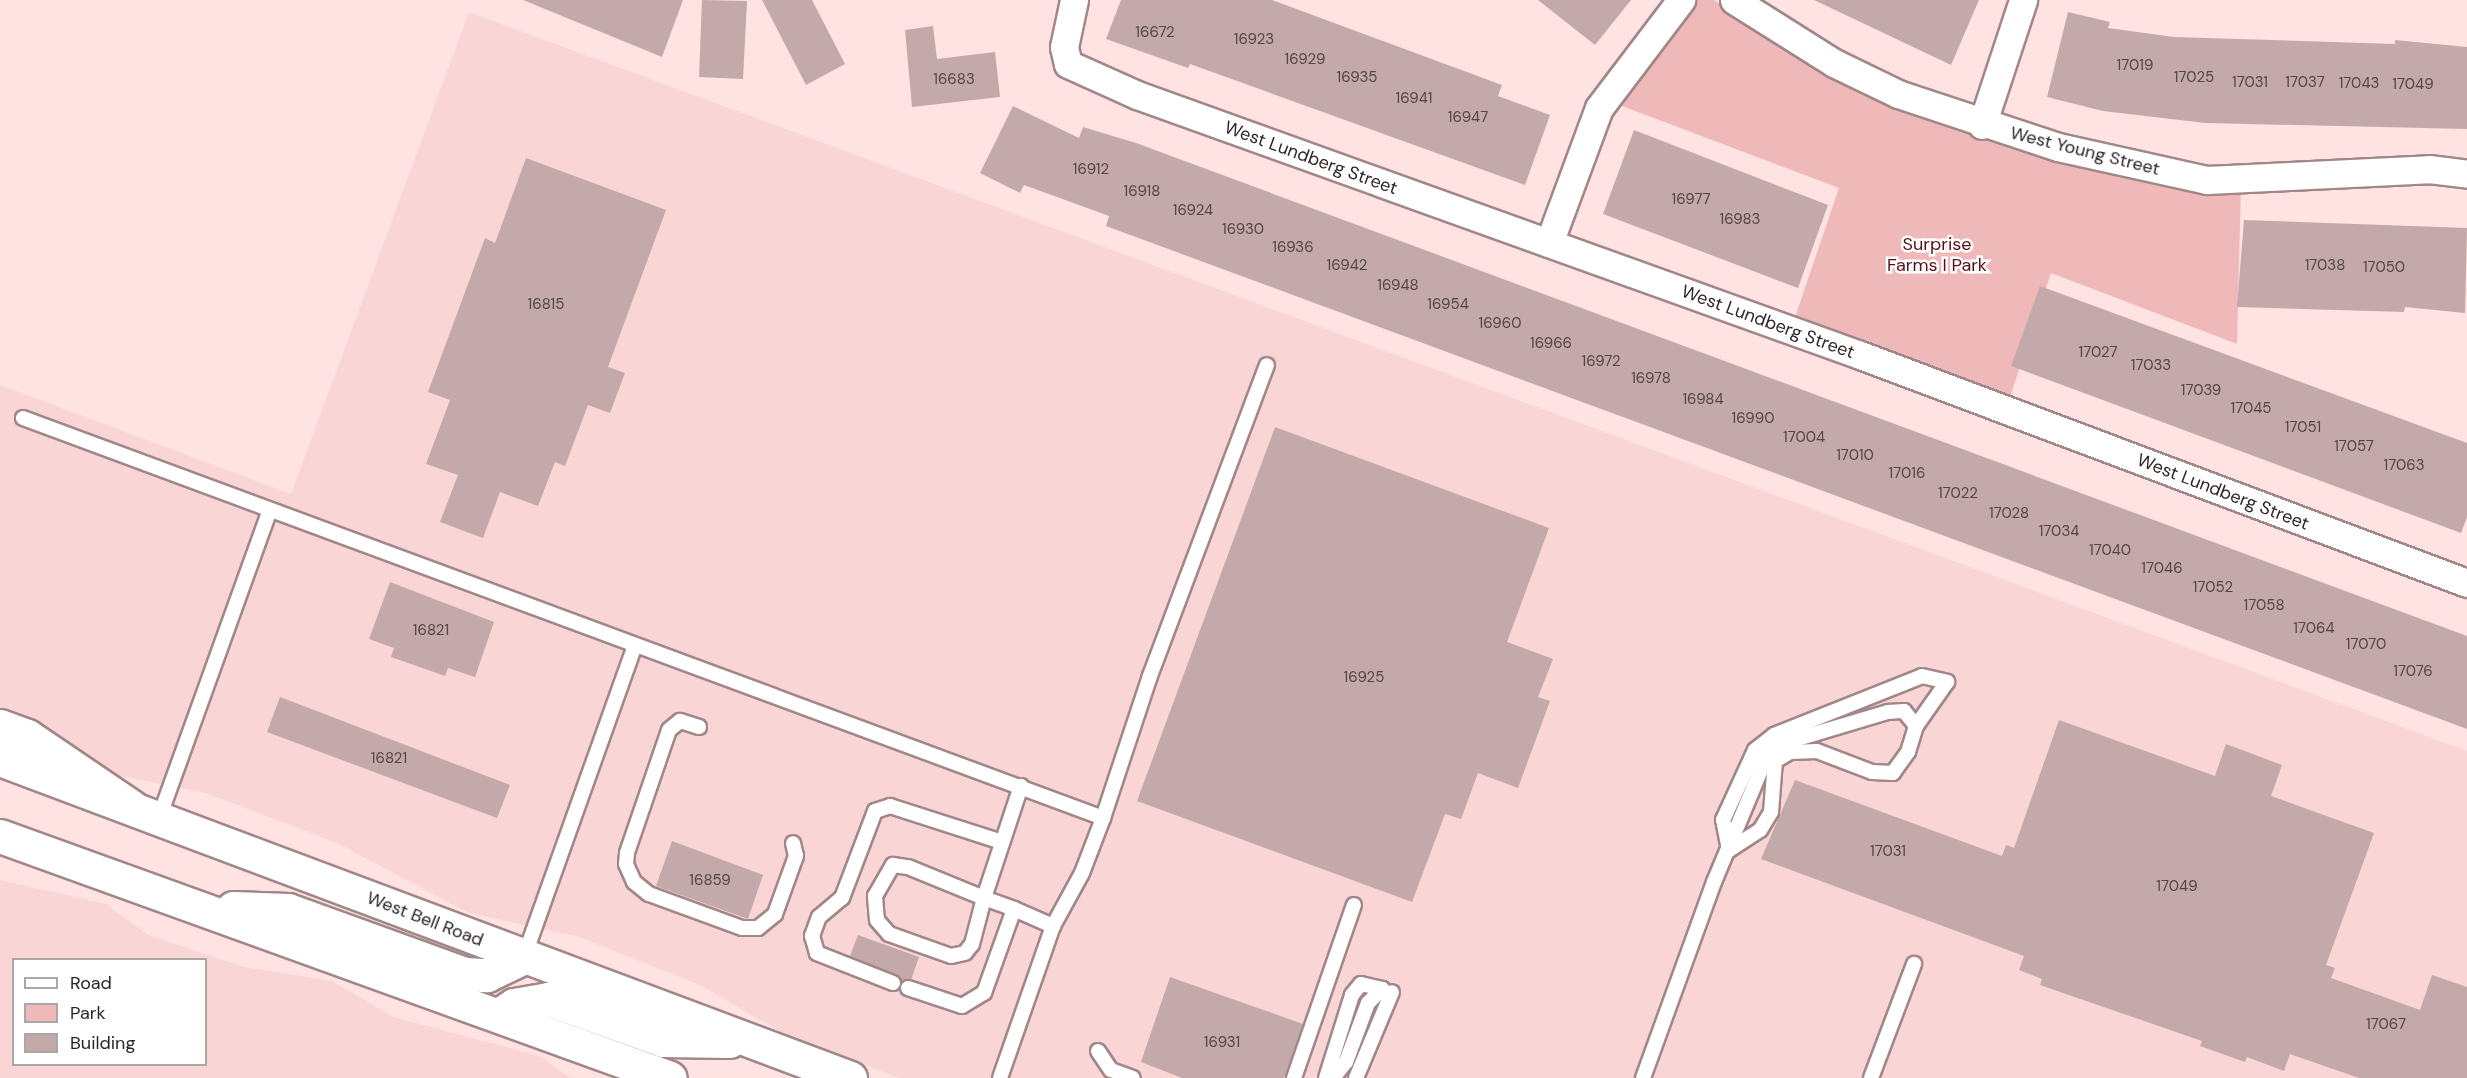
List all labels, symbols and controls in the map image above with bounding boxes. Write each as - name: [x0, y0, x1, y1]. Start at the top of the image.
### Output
- house number: 16672: [1135, 24, 1175, 42]
- house number: 16923: [1234, 31, 1274, 49]
- house number: 16929: [1285, 51, 1325, 69]
- house number: 17019: [2117, 57, 2153, 75]
- house number: 16935: [1337, 69, 1377, 87]
- house number: 17025: [2174, 69, 2214, 87]
- house number: 16683: [933, 71, 975, 89]
- house number: 17031: [2232, 74, 2268, 92]
- house number: 17037: [2285, 74, 2325, 92]
- house number: 17043: [2339, 75, 2379, 93]
- house number: 17049: [2392, 76, 2434, 94]
- house number: 16941: [1395, 90, 1433, 108]
- house number: 16947: [1448, 109, 1488, 127]
- street label: West Lundberg Street: [1222, 117, 1400, 199]
- street label: West Young Street: [2008, 122, 2162, 180]
- house number: 16912: [1073, 161, 1109, 179]
- house number: 16918: [1124, 183, 1160, 201]
- house number: 16977: [1672, 191, 1710, 209]
- house number: 16924: [1173, 202, 1213, 220]
- house number: 16983: [1720, 211, 1760, 229]
- house number: 16930: [1222, 221, 1264, 239]
- park label: Surprise Farms I Park: [1887, 234, 1987, 276]
- house number: 16936: [1272, 239, 1314, 257]
- house number: 16942: [1327, 257, 1367, 275]
- house number: 17038: [2305, 257, 2345, 275]
- house number: 17050: [2363, 259, 2405, 277]
- house number: 16948: [1377, 277, 1419, 295]
- street label: West Lundberg Street: [1679, 281, 1857, 363]
- house number: 16815: [528, 296, 564, 314]
- house number: 16954: [1427, 296, 1469, 314]
- house number: 16960: [1479, 315, 1521, 333]
- house number: 16966: [1530, 335, 1572, 353]
- house number: 17027: [2079, 344, 2117, 362]
- house number: 16972: [1581, 353, 1621, 371]
- house number: 17033: [2131, 357, 2171, 375]
- house number: 16978: [1631, 370, 1671, 388]
- house number: 17039: [2181, 382, 2221, 400]
- house number: 16984: [1682, 391, 1724, 409]
- house number: 17045: [2231, 400, 2271, 418]
- house number: 16990: [1732, 410, 1774, 428]
- house number: 17051: [2285, 419, 2321, 437]
- house number: 17004: [1783, 429, 1825, 447]
- house number: 17057: [2334, 438, 2374, 456]
- house number: 17010: [1836, 447, 1874, 465]
- street label: West Lundberg Street: [2134, 449, 2312, 535]
- house number: 17063: [2383, 457, 2425, 475]
- house number: 17016: [1889, 465, 1925, 483]
- house number: 17022: [1938, 485, 1978, 503]
- house number: 17028: [1989, 505, 2029, 523]
- house number: 17034: [2039, 523, 2079, 541]
- house number: 17040: [2089, 542, 2131, 560]
- house number: 17046: [2141, 560, 2183, 578]
- house number: 17052: [2193, 579, 2233, 597]
- house number: 17058: [2243, 597, 2285, 615]
- house number: 17064: [2293, 620, 2335, 638]
- house number: 16821: [413, 622, 449, 640]
- house number: 17070: [2346, 636, 2386, 654]
- house number: 17076: [2393, 663, 2433, 681]
- house number: 16925: [1344, 669, 1384, 687]
- house number: 16821: [371, 750, 407, 768]
- house number: 17031: [1870, 843, 1906, 861]
- house number: 16859: [689, 872, 731, 890]
- house number: 17049: [2156, 878, 2198, 896]
- street label: West Bell Road: [364, 887, 486, 951]
- legend: [12, 958, 207, 1066]
- text: Road: [70, 971, 112, 995]
- text: Park: [70, 1001, 106, 1025]
- house number: 17067: [2366, 1016, 2406, 1034]
- text: Building: [70, 1031, 135, 1055]
- house number: 16931: [1204, 1034, 1240, 1052]

